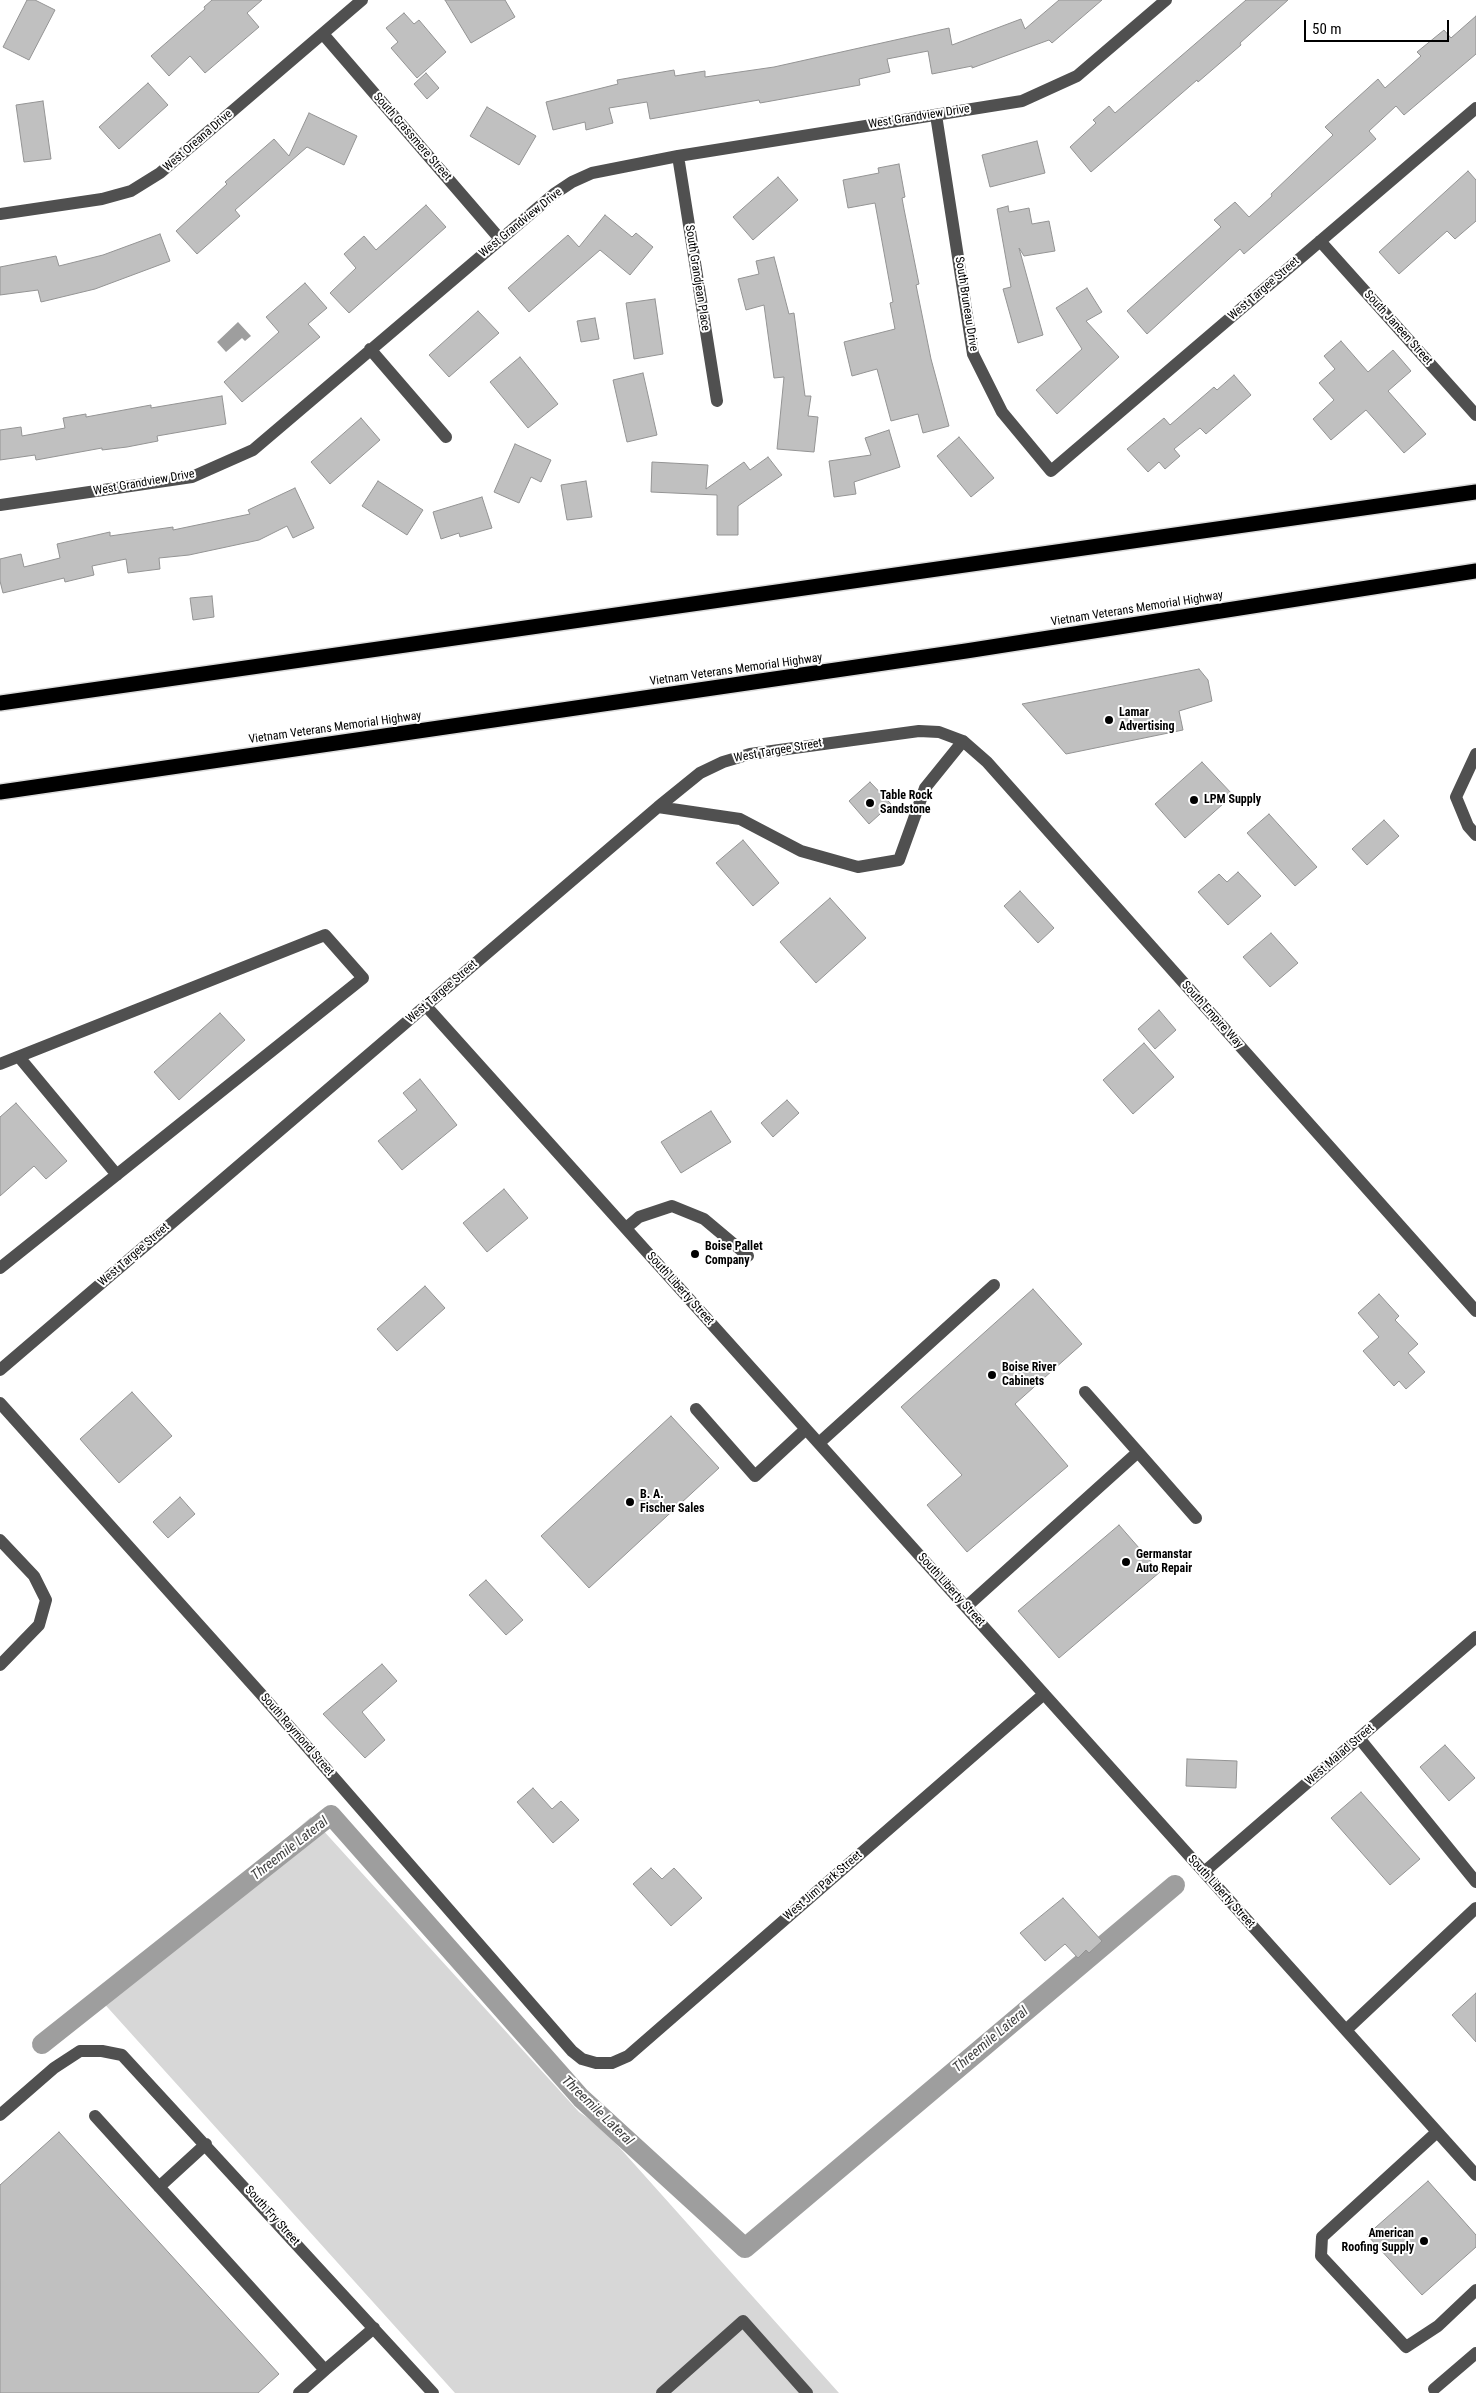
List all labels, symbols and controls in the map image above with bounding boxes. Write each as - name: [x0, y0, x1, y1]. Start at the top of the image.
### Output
- scale bar: [1306, 10, 1451, 42]
- text: 50 m: [1312, 20, 1342, 38]
- street label: South Grassmere Street: [370, 90, 454, 184]
- street label: West Grandview Drive: [867, 102, 971, 132]
- street label: West Oreana Drive: [161, 107, 235, 175]
- street label: West Grandview Drive: [477, 185, 565, 261]
- street label: South Grandjean Place: [682, 224, 712, 332]
- street label: West Targee Street: [1226, 254, 1302, 324]
- street label: South Bruneau Drive: [951, 256, 981, 352]
- street label: South Janeen Street: [1361, 288, 1435, 368]
- street label: West Grandview Drive: [92, 467, 196, 499]
- street label: Vietnam Veterans Memorial Highway: [1050, 588, 1224, 630]
- street label: Vietnam Veterans Memorial Highway: [649, 651, 823, 689]
- place label: Lamar Advertising: [1119, 706, 1175, 734]
- street label: Vietnam Veterans Memorial Highway: [248, 709, 422, 747]
- marker: Lamar Advertising: [1103, 714, 1115, 726]
- street label: West Targee Street: [733, 736, 823, 766]
- place label: Table Rock Sandstone: [880, 789, 933, 817]
- place label: LPM Supply: [1204, 793, 1261, 807]
- marker: LPM Supply: [1188, 794, 1200, 806]
- marker: Table Rock Sandstone: [864, 797, 876, 809]
- street label: West Targee Street: [404, 957, 480, 1027]
- street label: South Empire Way: [1178, 978, 1246, 1052]
- street label: West Targee Street: [96, 1220, 172, 1290]
- place label: Boise Pallet Company: [705, 1240, 763, 1268]
- marker: Boise Pallet Company: [689, 1248, 701, 1260]
- street label: South Liberty Street: [643, 1249, 717, 1329]
- place label: Boise River Cabinets: [1002, 1361, 1056, 1389]
- marker: Boise River Cabinets: [986, 1369, 998, 1381]
- place label: B. A. Fischer Sales: [640, 1488, 704, 1516]
- marker: B. A. Fischer Sales: [624, 1496, 636, 1508]
- place label: Germanstar Auto Repair: [1136, 1548, 1192, 1576]
- street label: South Liberty Street: [914, 1550, 988, 1630]
- marker: Germanstar Auto Repair: [1120, 1556, 1132, 1568]
- street label: South Raymond Street: [257, 1691, 337, 1779]
- street label: West Malad Street: [1303, 1721, 1377, 1789]
- water label: Threemile Lateral: [248, 1814, 332, 1884]
- street label: West Jim Park Street: [781, 1848, 865, 1924]
- street label: South Liberty Street: [1184, 1852, 1258, 1932]
- water label: Threemile Lateral: [950, 2004, 1032, 2076]
- water label: Threemile Lateral: [558, 2073, 636, 2149]
- street label: South Fry Street: [241, 2183, 303, 2249]
- place label: American Roofing Supply: [1342, 2227, 1414, 2255]
- marker: American Roofing Supply: [1418, 2235, 1430, 2247]

